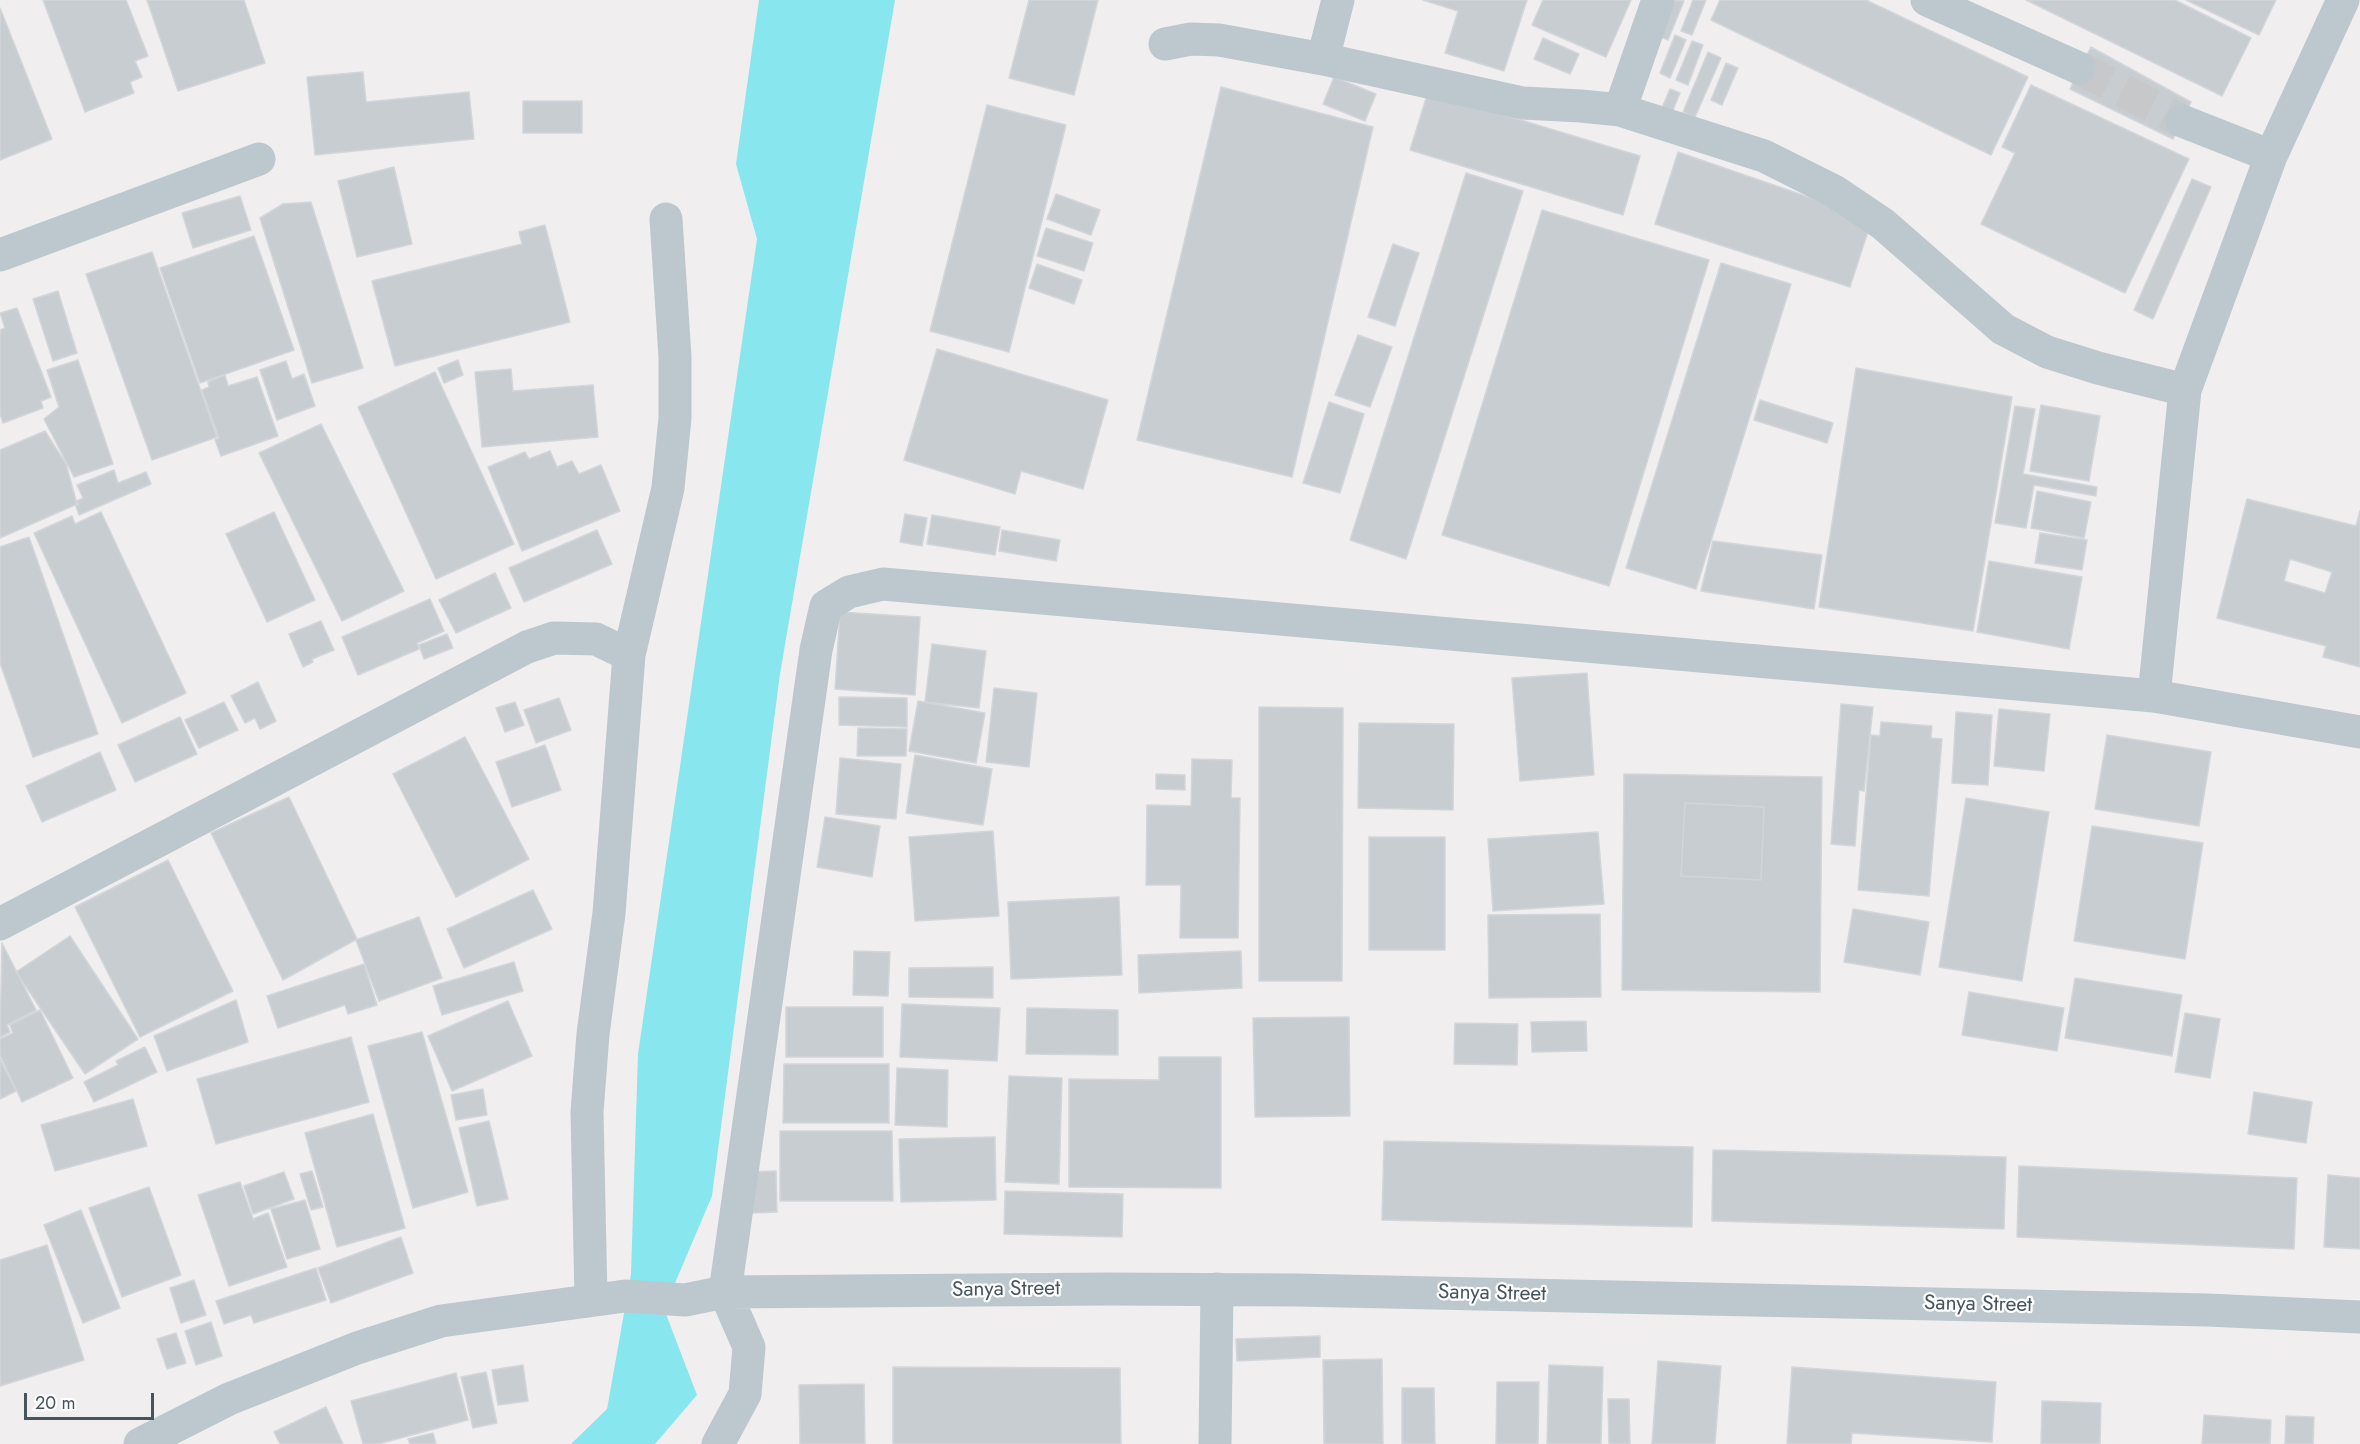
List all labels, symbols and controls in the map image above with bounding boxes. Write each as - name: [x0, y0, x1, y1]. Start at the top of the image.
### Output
- street label: Sanya Street: [952, 1276, 1060, 1304]
- street label: Sanya Street: [1438, 1280, 1546, 1308]
- street label: Sanya Street: [1924, 1291, 2032, 1319]
- scale bar: [27, 1381, 158, 1419]
- text: 20 m: [35, 1390, 75, 1416]

